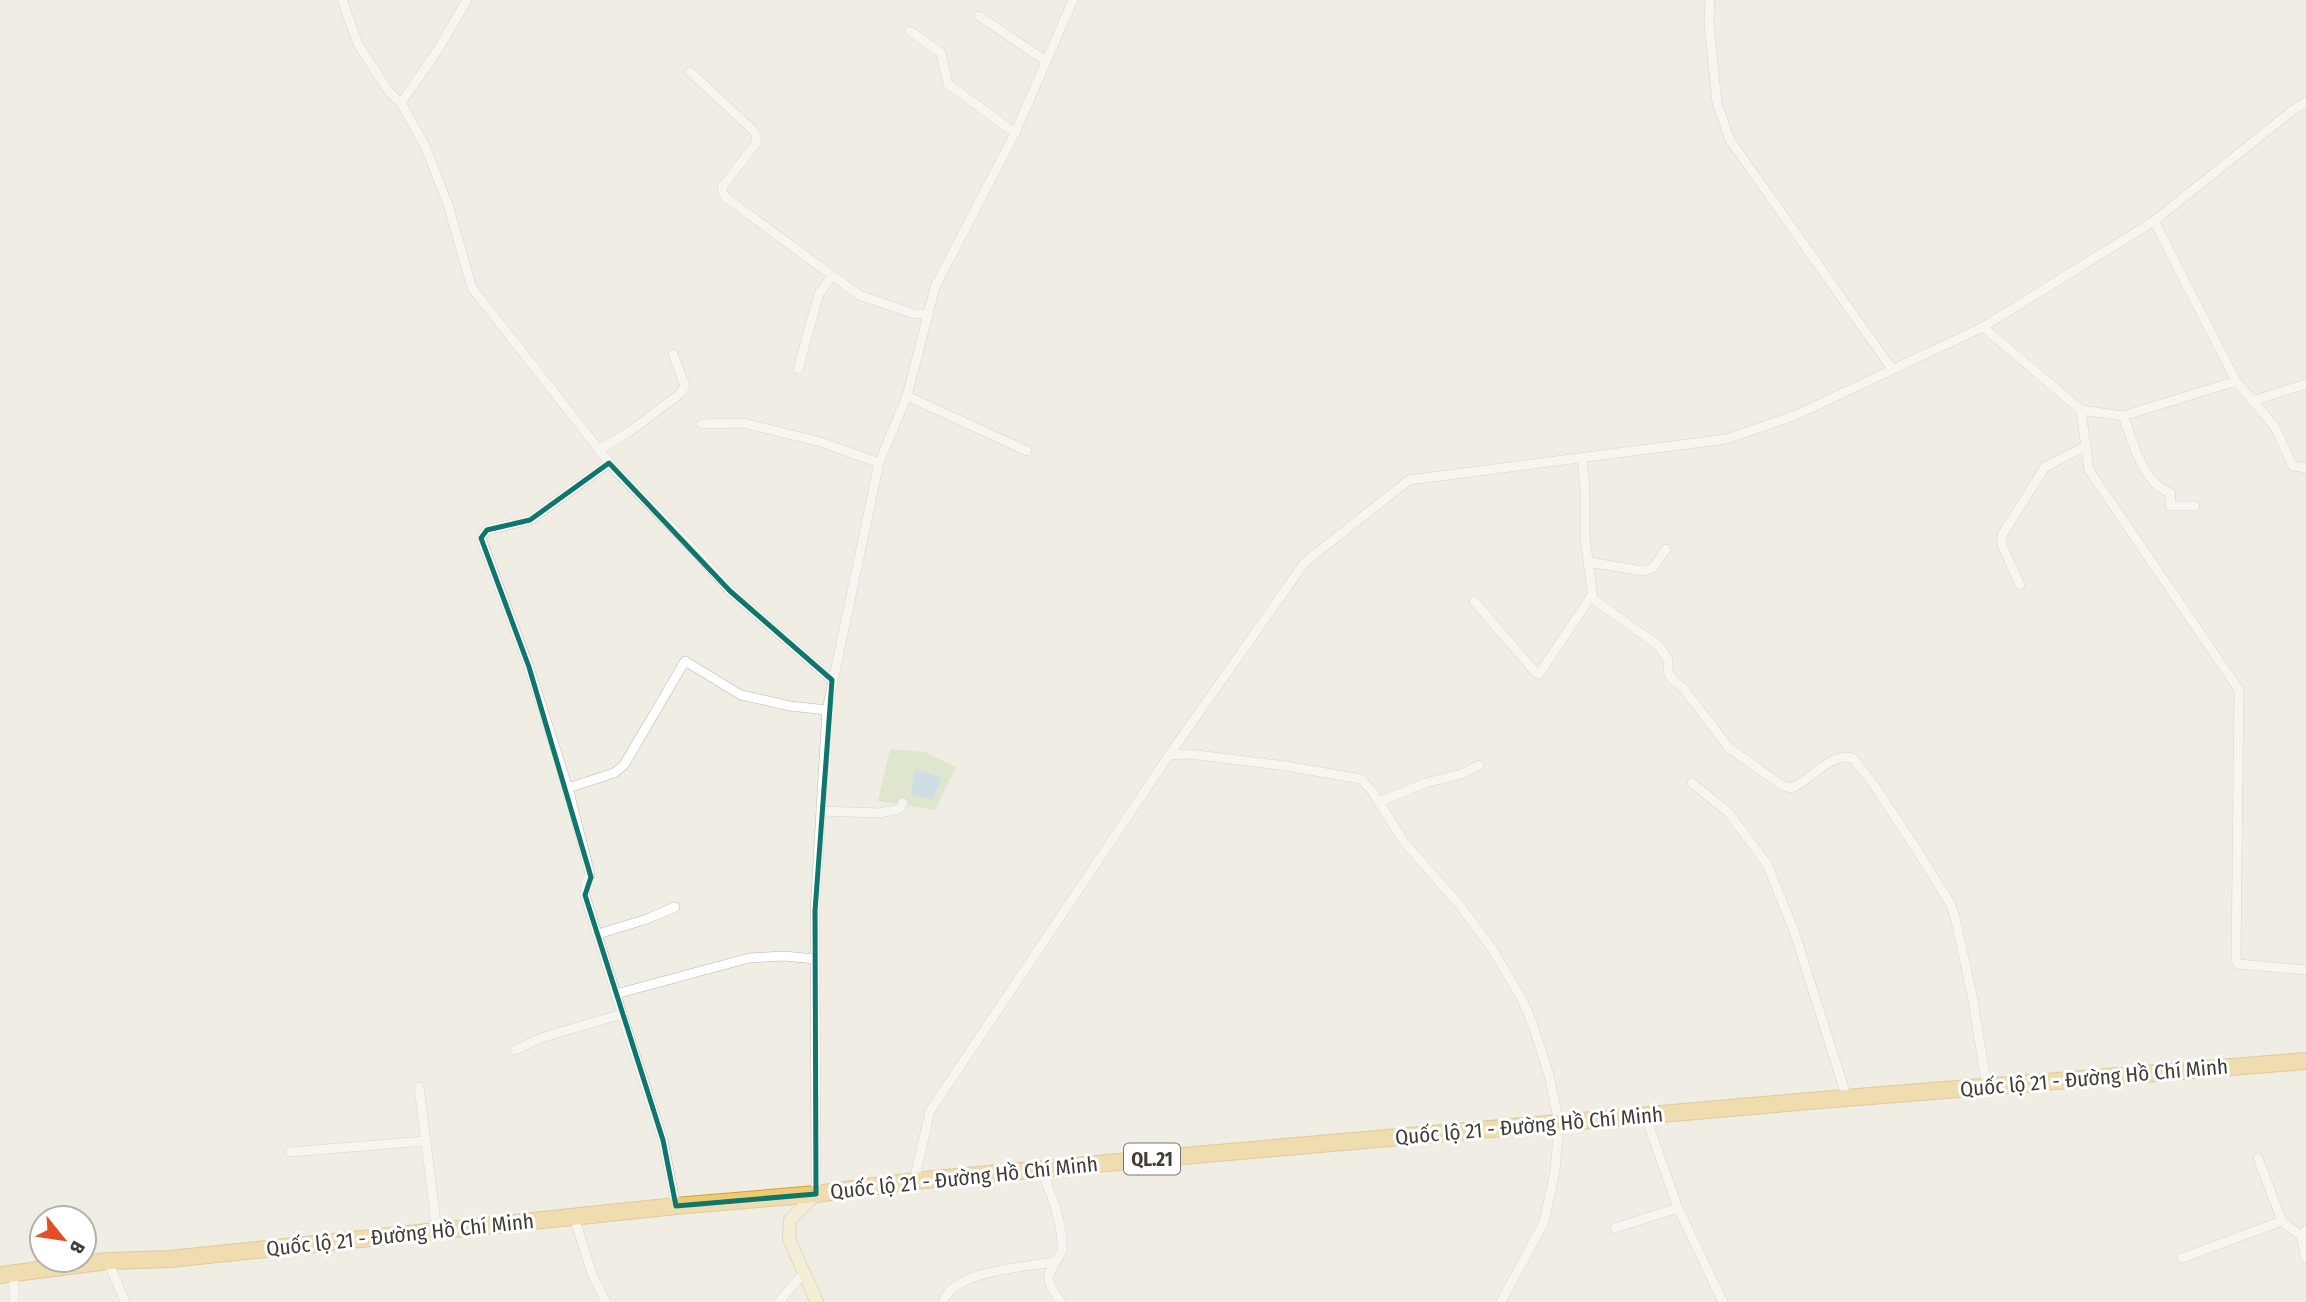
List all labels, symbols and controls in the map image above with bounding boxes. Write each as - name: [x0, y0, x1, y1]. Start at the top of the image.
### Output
- street label: Quốc lộ 21 - Đường Hồ Chí Minh: [1959, 1053, 2229, 1103]
- street label: Quốc lộ 21 - Đường Hồ Chí Minh: [1394, 1101, 1664, 1151]
- road number: QL.21: [1124, 1144, 1180, 1175]
- street label: Quốc lộ 21 - Đường Hồ Chí Minh: [829, 1151, 1099, 1205]
- north arrow: [28, 1204, 98, 1274]
- street label: Quốc lộ 21 - Đường Hồ Chí Minh: [265, 1208, 535, 1262]
- text: B: [64, 1237, 90, 1258]

